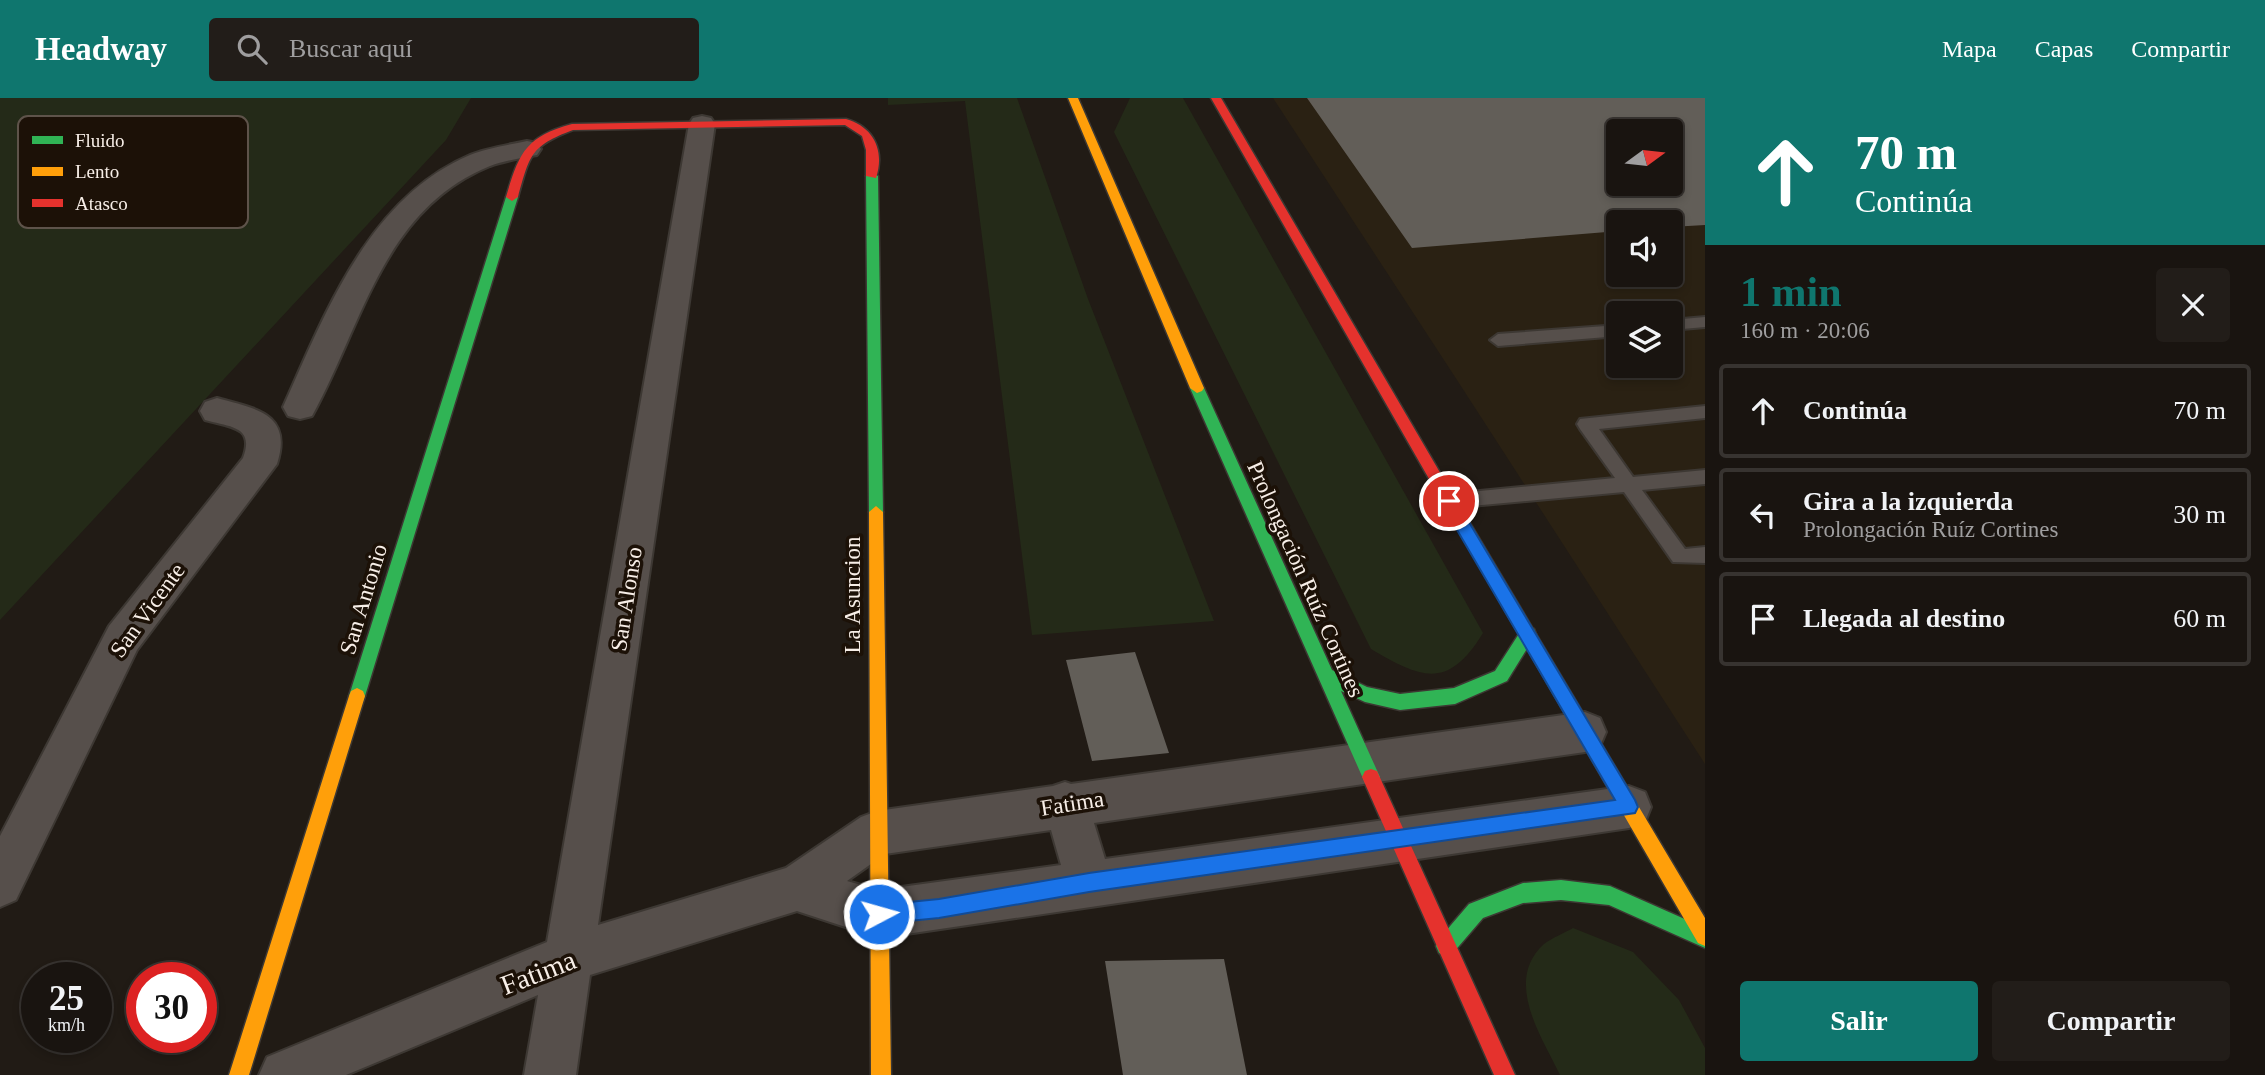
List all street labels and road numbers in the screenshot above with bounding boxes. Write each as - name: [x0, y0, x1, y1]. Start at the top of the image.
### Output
- street label: Prolongación Ruíz Cortines: [1242, 457, 1369, 701]
- street label: La Asuncion: [840, 536, 865, 653]
- street label: San Antonio: [335, 541, 392, 657]
- street label: San Alonso: [606, 545, 647, 653]
- street label: San Vicente: [105, 558, 190, 662]
- street label: Fatima: [1039, 786, 1106, 821]
- street label: Fatima: [496, 944, 581, 1001]

